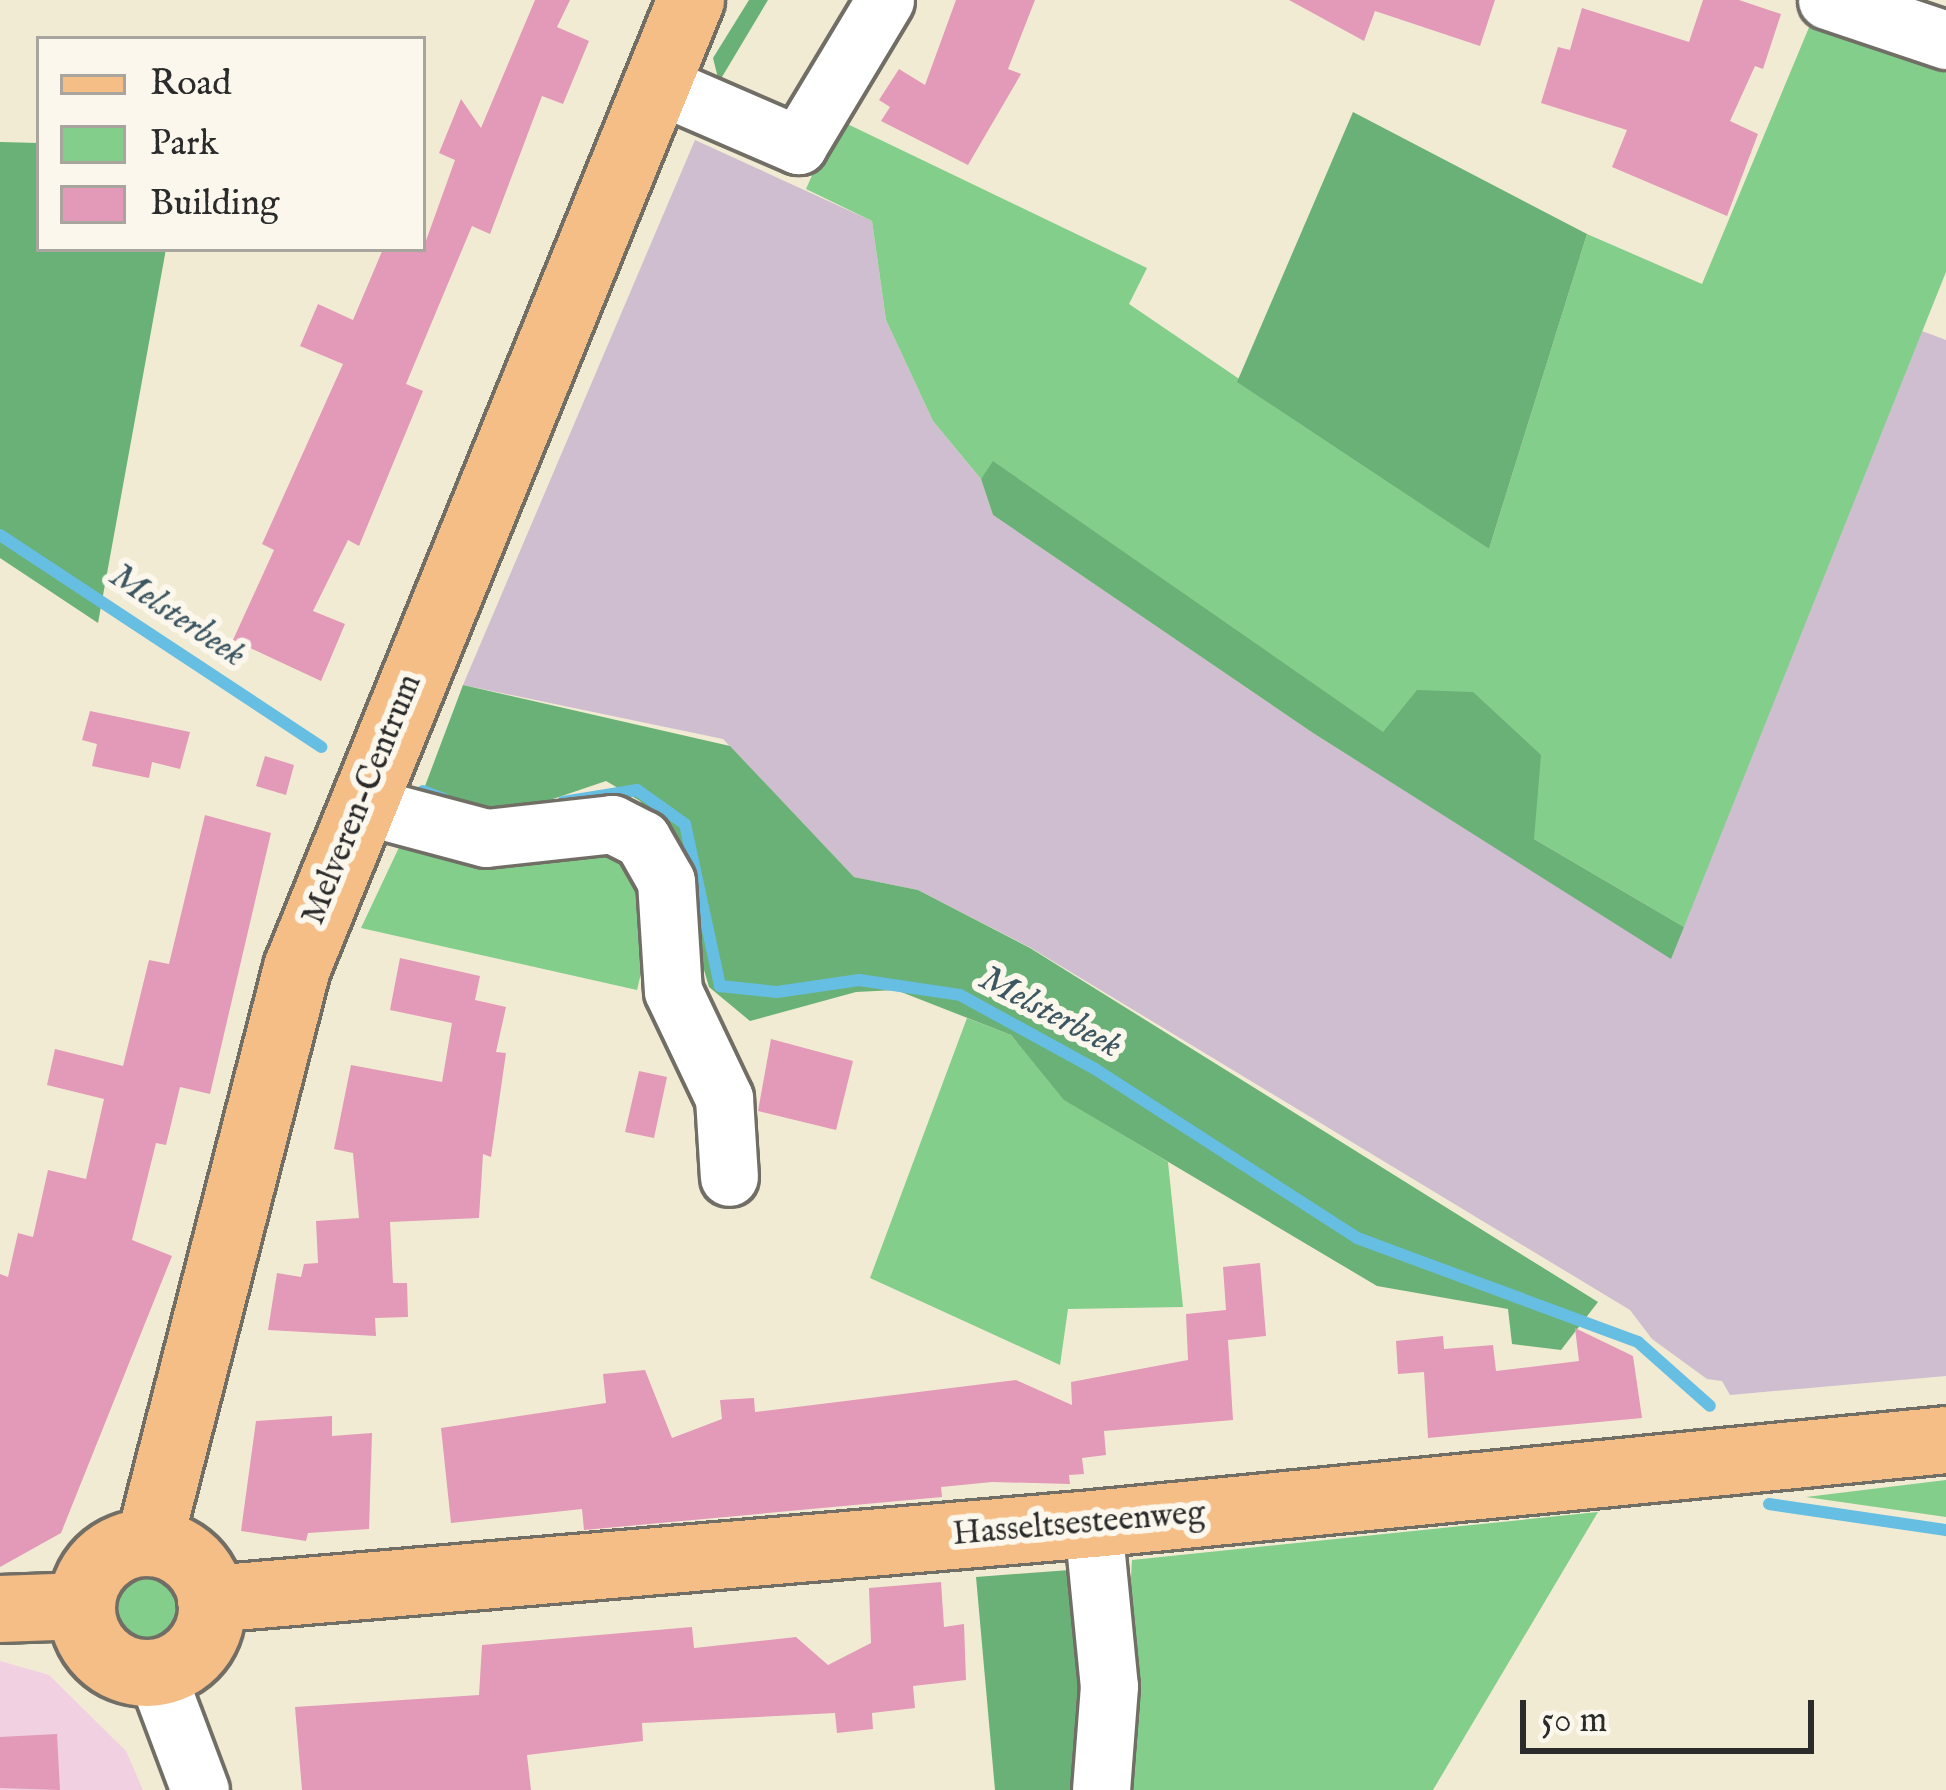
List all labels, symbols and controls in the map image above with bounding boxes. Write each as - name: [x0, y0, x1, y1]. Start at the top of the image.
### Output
- legend: [36, 36, 426, 252]
- text: Road: [150, 61, 231, 107]
- text: Park: [150, 121, 218, 167]
- text: Building: [150, 181, 279, 227]
- water label: Melsterbeek: [101, 555, 253, 677]
- street label: Melveren-Centrum: [295, 669, 431, 931]
- water label: Melsterbeek: [971, 958, 1129, 1068]
- street label: Hasseltsesteenweg: [951, 1494, 1207, 1556]
- scale bar: [1526, 1676, 1820, 1750]
- text: 50 m: [1541, 1698, 1607, 1744]

